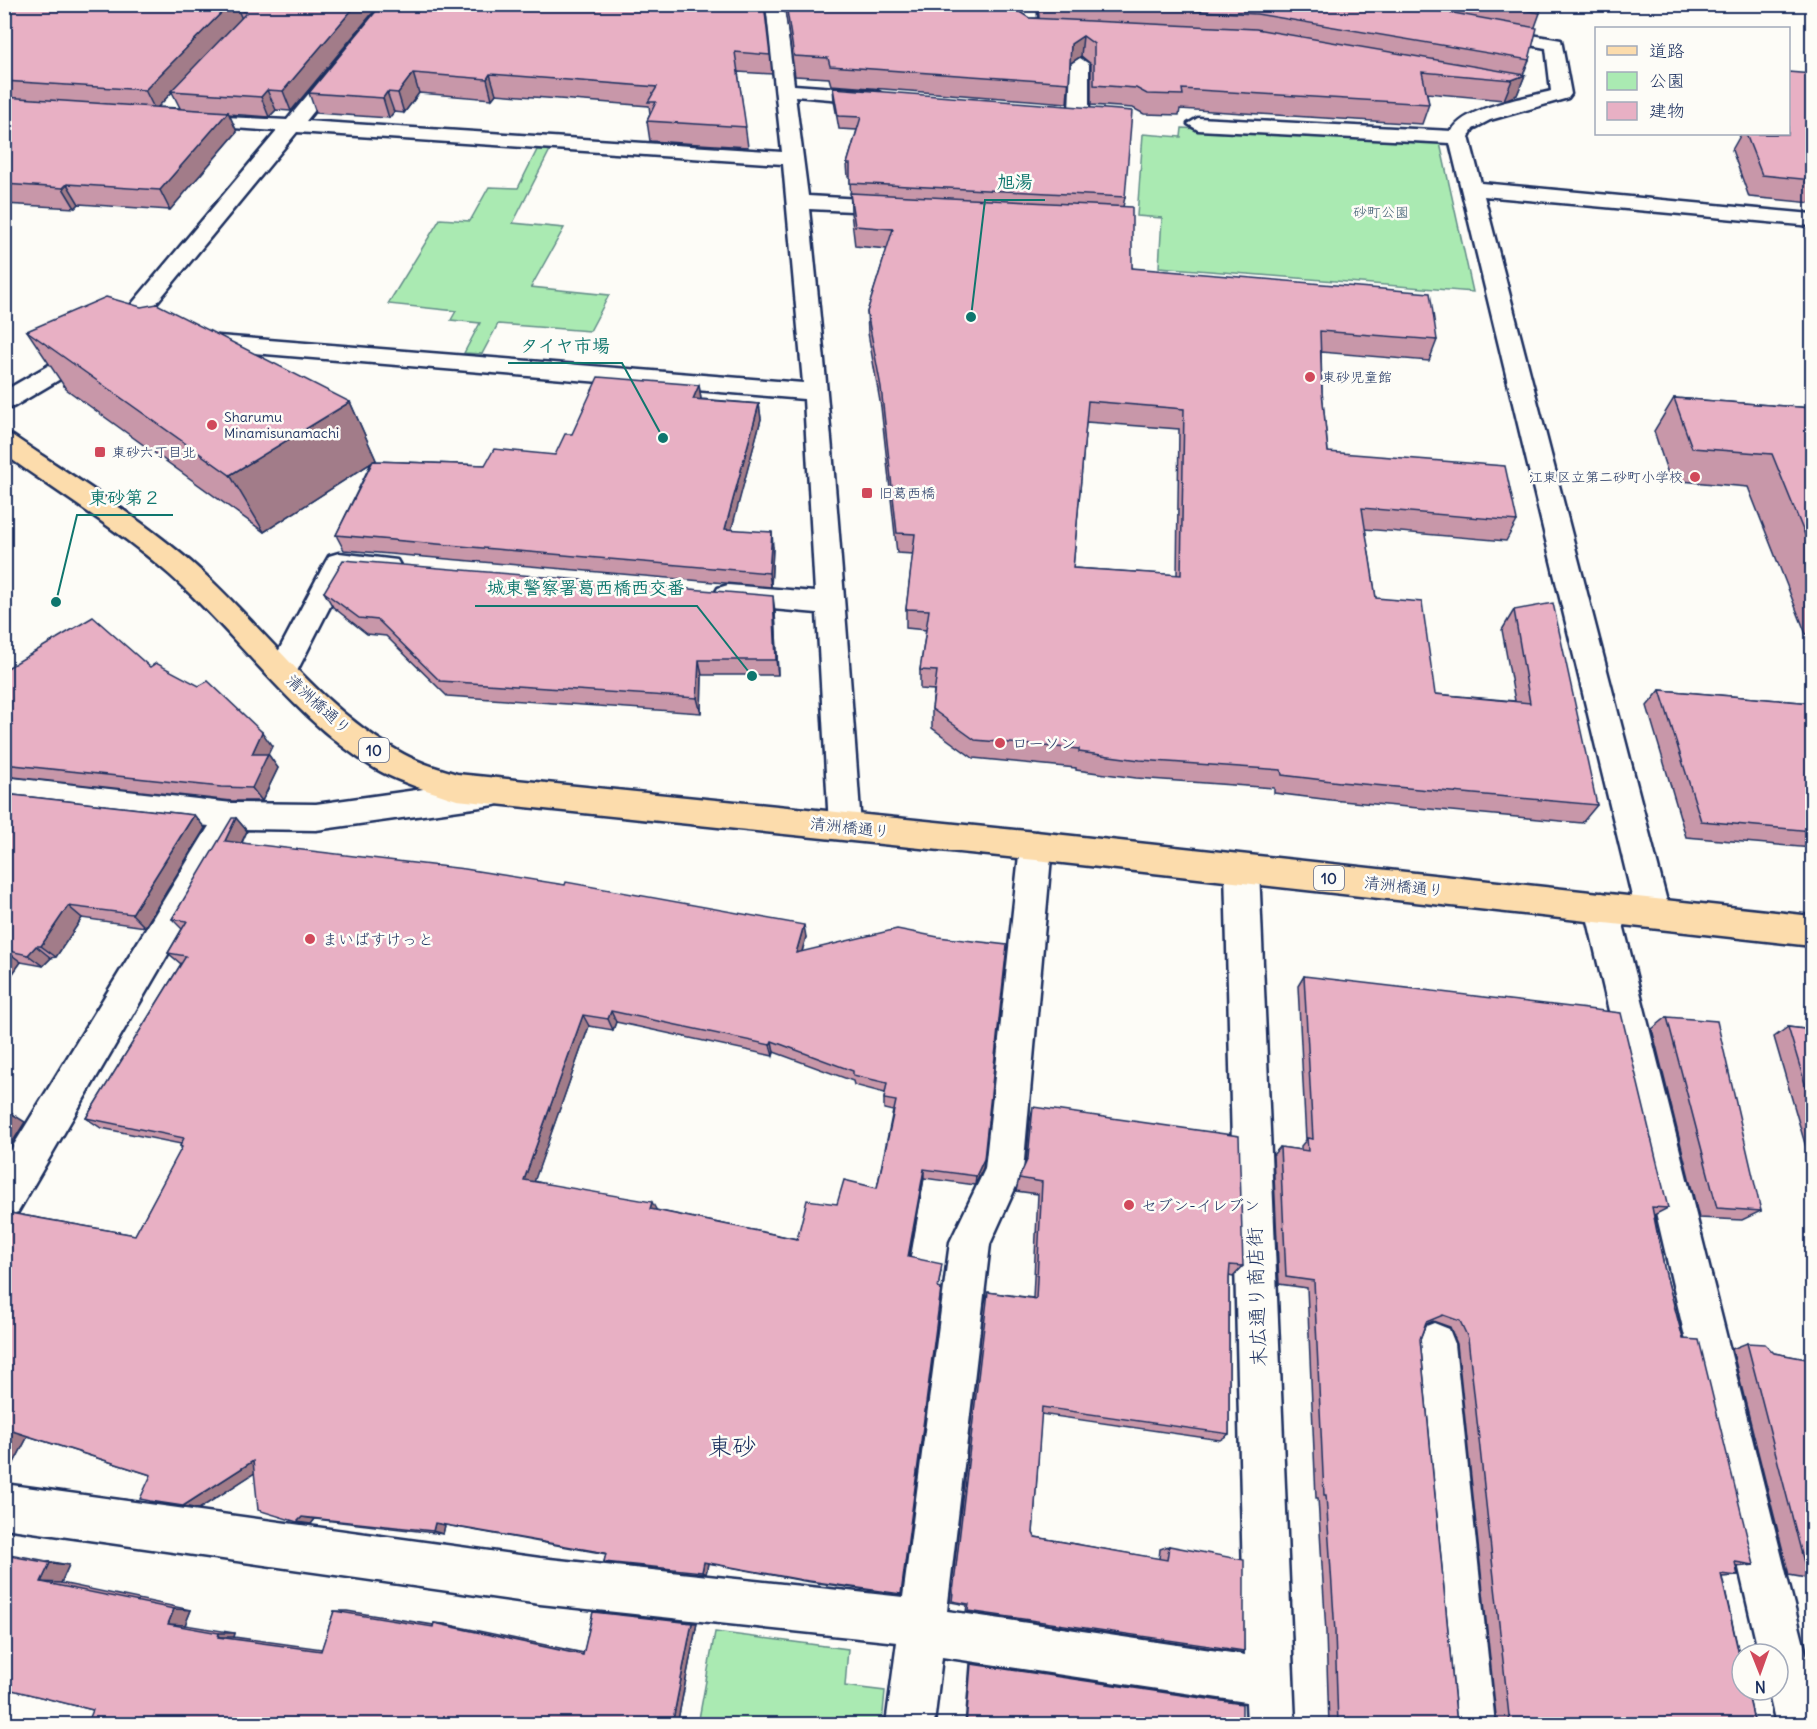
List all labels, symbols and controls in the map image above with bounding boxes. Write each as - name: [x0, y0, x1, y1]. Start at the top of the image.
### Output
- legend: [1595, 27, 1790, 135]
- text: 道路: [1649, 39, 1685, 62]
- text: 公園: [1649, 69, 1685, 92]
- text: 建物: [1649, 99, 1685, 122]
- callout: 旭湯: [985, 164, 1045, 200]
- text: 旭湯: [997, 170, 1033, 193]
- park label: 砂町公園: [1353, 203, 1409, 221]
- callout: タイヤ市場: [508, 327, 622, 363]
- text: タイヤ市場: [520, 334, 610, 357]
- place label: 東砂児童館: [1322, 368, 1392, 386]
- marker: 東砂児童館: [1303, 370, 1317, 384]
- place label: Sharumu Minamisunamachi: [224, 408, 339, 442]
- marker: Sharumu Minamisunamachi: [205, 418, 219, 432]
- place label: 東砂六丁目北: [112, 443, 196, 461]
- marker: 東砂六丁目北: [93, 445, 107, 459]
- place label: 江東区立第二砂町小学校: [1529, 468, 1683, 486]
- marker: 江東区立第二砂町小学校: [1688, 470, 1702, 484]
- callout: 東砂第２: [77, 479, 173, 515]
- place label: 旧葛西橋: [879, 484, 935, 502]
- text: 東砂第２: [89, 486, 161, 509]
- marker: 旧葛西橋: [860, 486, 874, 500]
- callout: 城東警察署葛西橋西交番: [475, 570, 697, 606]
- text: 城東警察署葛西橋西交番: [487, 576, 685, 599]
- street label: 清洲橋通り: [283, 670, 355, 738]
- place label: ローソン: [1012, 733, 1076, 753]
- marker: ローソン: [993, 736, 1007, 750]
- road number: 10: [359, 738, 389, 762]
- street label: 清洲橋通り: [809, 813, 891, 841]
- road number: 10: [1314, 866, 1344, 890]
- street label: 清洲橋通り: [1363, 872, 1445, 900]
- place label: まいばすけっと: [322, 929, 434, 949]
- marker: まいばすけっと: [303, 932, 317, 946]
- place label: セブン-イレブン: [1141, 1195, 1260, 1215]
- marker: セブン-イレブン: [1122, 1198, 1136, 1212]
- street label: 末広通り商店街: [1241, 1227, 1271, 1367]
- district label: 東砂: [708, 1431, 756, 1461]
- north arrow: [1730, 1642, 1790, 1702]
- text: N: [1755, 1677, 1766, 1697]

